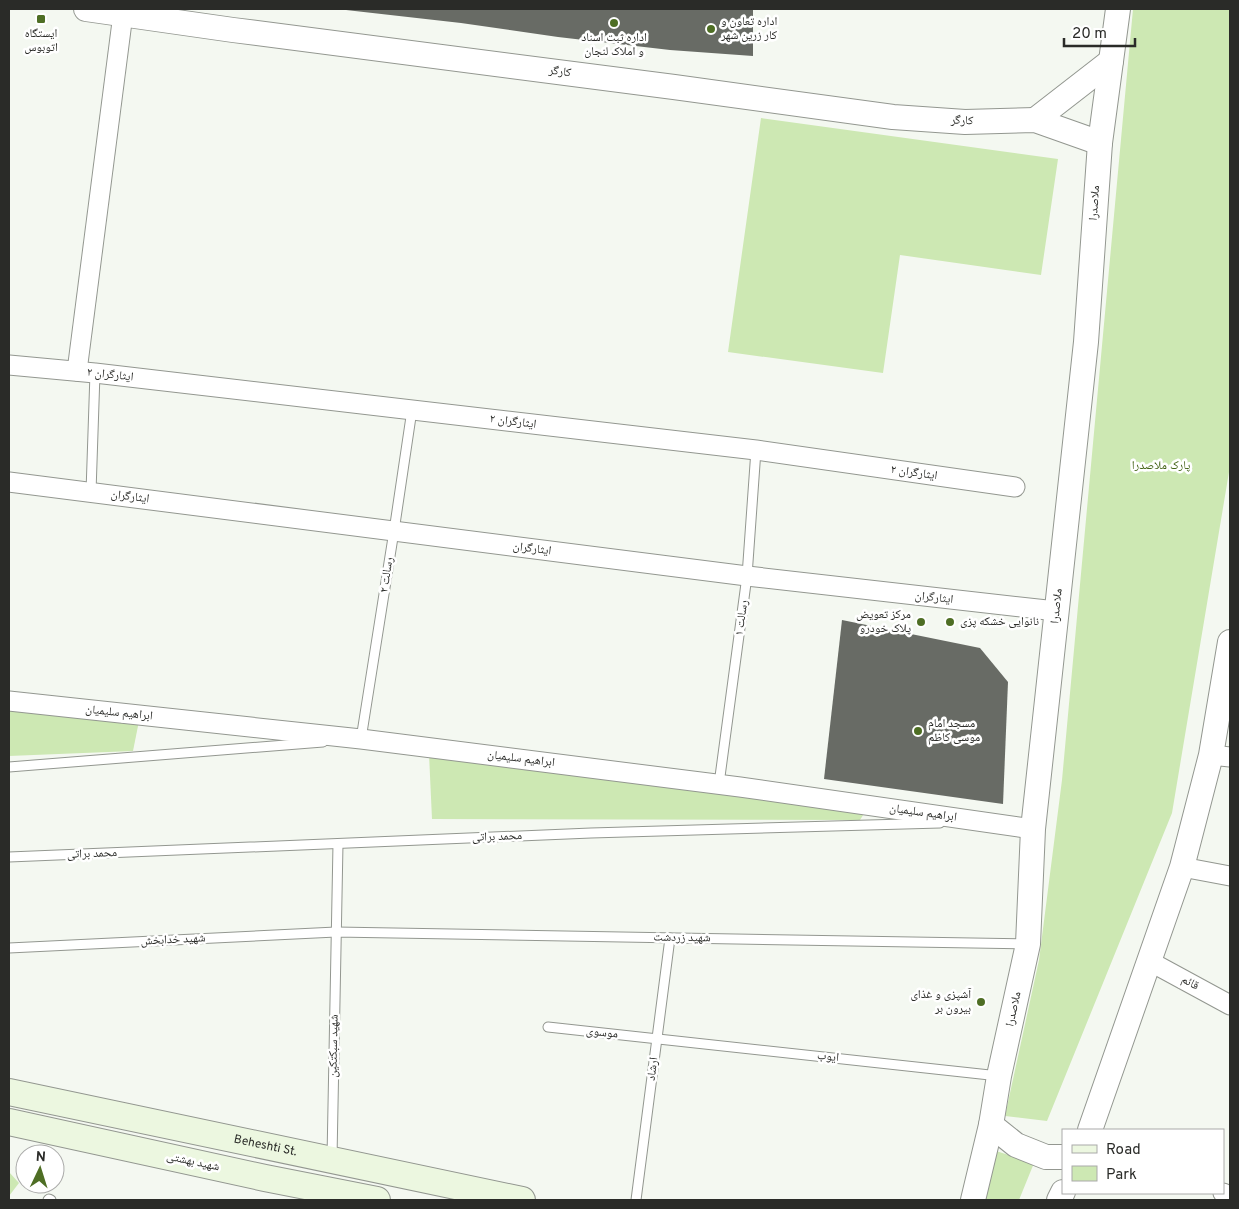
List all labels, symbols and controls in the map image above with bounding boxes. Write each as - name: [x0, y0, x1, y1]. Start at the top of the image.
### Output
- marker: ایستگاه اتوبوس: [35, 13, 47, 25]
- place label: اداره تعاون و کار زرین شهر: [720, 14, 777, 44]
- scale bar: [1064, 15, 1135, 47]
- marker: اداره ثبت اسناد و املاک لنجان: [608, 17, 620, 29]
- marker: اداره تعاون و کار زرین شهر: [705, 23, 717, 35]
- text: 20 m: [1072, 25, 1107, 44]
- place label: ایستگاه اتوبوس: [24, 26, 58, 56]
- place label: اداره ثبت اسناد و املاک لنجان: [581, 30, 647, 60]
- street label: کارگر: [547, 63, 572, 81]
- street label: کارگر: [949, 113, 974, 129]
- street label: ملاصدرا: [1086, 185, 1104, 221]
- street label: ایثارگران ۲: [86, 365, 134, 385]
- street label: ایثارگران ۲: [489, 411, 537, 433]
- park label: پارک ملاصدرا: [1132, 458, 1191, 474]
- street label: ایثارگران ۲: [890, 462, 938, 484]
- street label: ایثارگران: [110, 487, 150, 507]
- street label: ایثارگران: [512, 539, 552, 559]
- street label: رسالت ۲: [376, 556, 398, 594]
- street label: ایثارگران: [914, 588, 954, 608]
- street label: ملاصدرا: [1047, 588, 1067, 624]
- street label: رسالت ۱: [732, 599, 752, 637]
- place label: مرکز تعویض پلاک خودرو: [856, 607, 911, 637]
- place label: نانوایی خشکه پزی: [960, 614, 1039, 630]
- marker: مرکز تعویض پلاک خودرو: [915, 616, 927, 628]
- marker: نانوایی خشکه پزی: [944, 616, 956, 628]
- street label: ابراهیم سلیمیان: [84, 701, 154, 725]
- place label: مسجد امام موسی کاظم: [928, 716, 980, 746]
- marker: مسجد امام موسی کاظم: [912, 725, 924, 737]
- street label: ابراهیم سلیمیان: [486, 747, 556, 771]
- street label: ابراهیم سلیمیان: [888, 800, 958, 826]
- street label: محمد براتی: [472, 828, 522, 846]
- street label: محمد براتی: [67, 845, 117, 863]
- street label: شهید خدابخش: [140, 930, 206, 950]
- street label: شهید زردشت: [653, 930, 711, 946]
- street label: قائم: [1178, 972, 1202, 994]
- place label: آشپزی و غذای بیرون بر: [910, 987, 972, 1017]
- street label: ملاصدرا: [1002, 990, 1026, 1028]
- marker: آشپزی و غذای بیرون بر: [975, 996, 987, 1008]
- street label: شهید سبکتکین: [325, 1014, 343, 1078]
- street label: موسوی: [585, 1023, 619, 1043]
- street label: ایوب: [816, 1048, 840, 1066]
- street label: ارشاد: [644, 1056, 662, 1082]
- legend: [1062, 1129, 1224, 1194]
- street label: Beheshti St.: [232, 1132, 299, 1160]
- text: Road: [1106, 1141, 1141, 1160]
- north arrow: [15, 1144, 65, 1194]
- text: N: [35, 1149, 46, 1166]
- street label: شهید بهشتی: [165, 1149, 221, 1175]
- text: Park: [1106, 1166, 1137, 1185]

